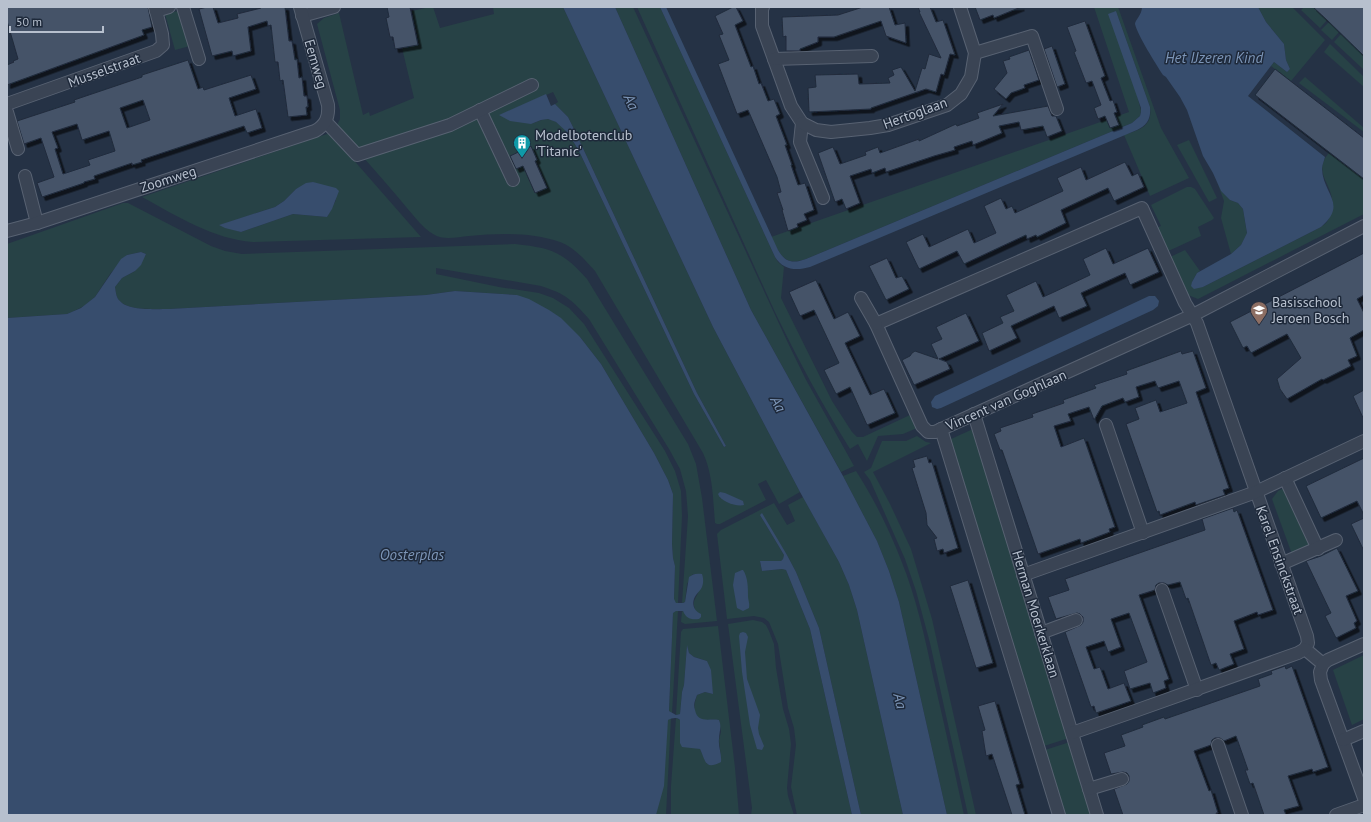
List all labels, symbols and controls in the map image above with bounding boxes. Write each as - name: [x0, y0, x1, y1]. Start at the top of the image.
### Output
- scale bar: [10, 8, 103, 34]
- text: 50 m: [16, 14, 42, 29]
- street label: Eemweg: [300, 37, 332, 91]
- water label: Het IJzeren Kind: [1165, 48, 1263, 67]
- street label: Musselstraat: [65, 49, 143, 91]
- water label: Aa: [619, 90, 644, 114]
- street label: Hertoglaan: [880, 93, 950, 133]
- place label: Modelbotenclub 'Titanic': [535, 126, 632, 160]
- building icon: Modelbotenclub 'Titanic': [512, 133, 532, 158]
- street label: Zoomweg: [138, 161, 198, 197]
- place label: Basisschool Jeroen Bosch: [1271, 293, 1350, 327]
- school or university icon: Basisschool Jeroen Bosch: [1249, 300, 1269, 325]
- street label: Vincent van Goghlaan: [942, 365, 1069, 435]
- water label: Aa: [766, 392, 791, 416]
- street label: Karel Ensinckstraat: [1252, 503, 1308, 617]
- water label: Oosterplas: [380, 545, 444, 564]
- street label: Herman Moerkerklaan: [1008, 548, 1064, 680]
- water label: Aa: [889, 690, 912, 711]

